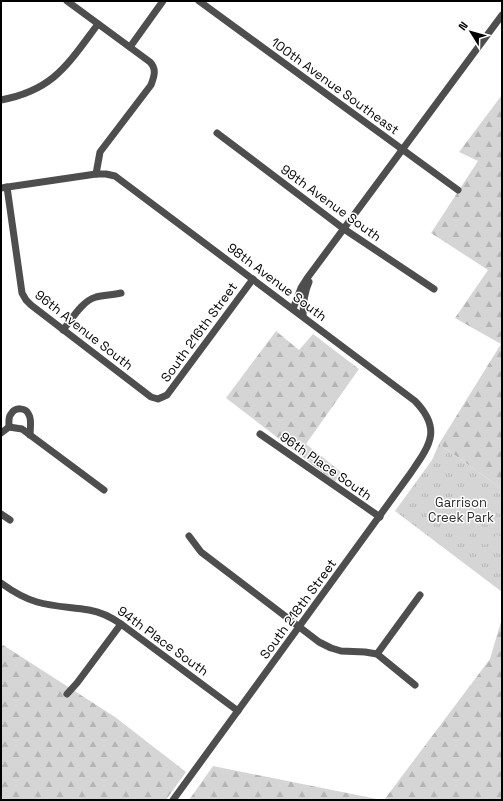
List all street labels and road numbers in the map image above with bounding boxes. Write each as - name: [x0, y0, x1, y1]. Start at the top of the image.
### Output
- street label: 100th Avenue Southeast: [268, 34, 402, 138]
- street label: 99th Avenue South: [277, 161, 385, 245]
- street label: 98th Avenue South: [224, 239, 330, 325]
- street label: South 216th Street: [157, 279, 241, 385]
- street label: 96th Avenue South: [31, 286, 137, 374]
- street label: 96th Place South: [277, 428, 375, 504]
- street label: South 218th Street: [256, 556, 340, 662]
- street label: 94th Place South: [114, 602, 212, 680]

